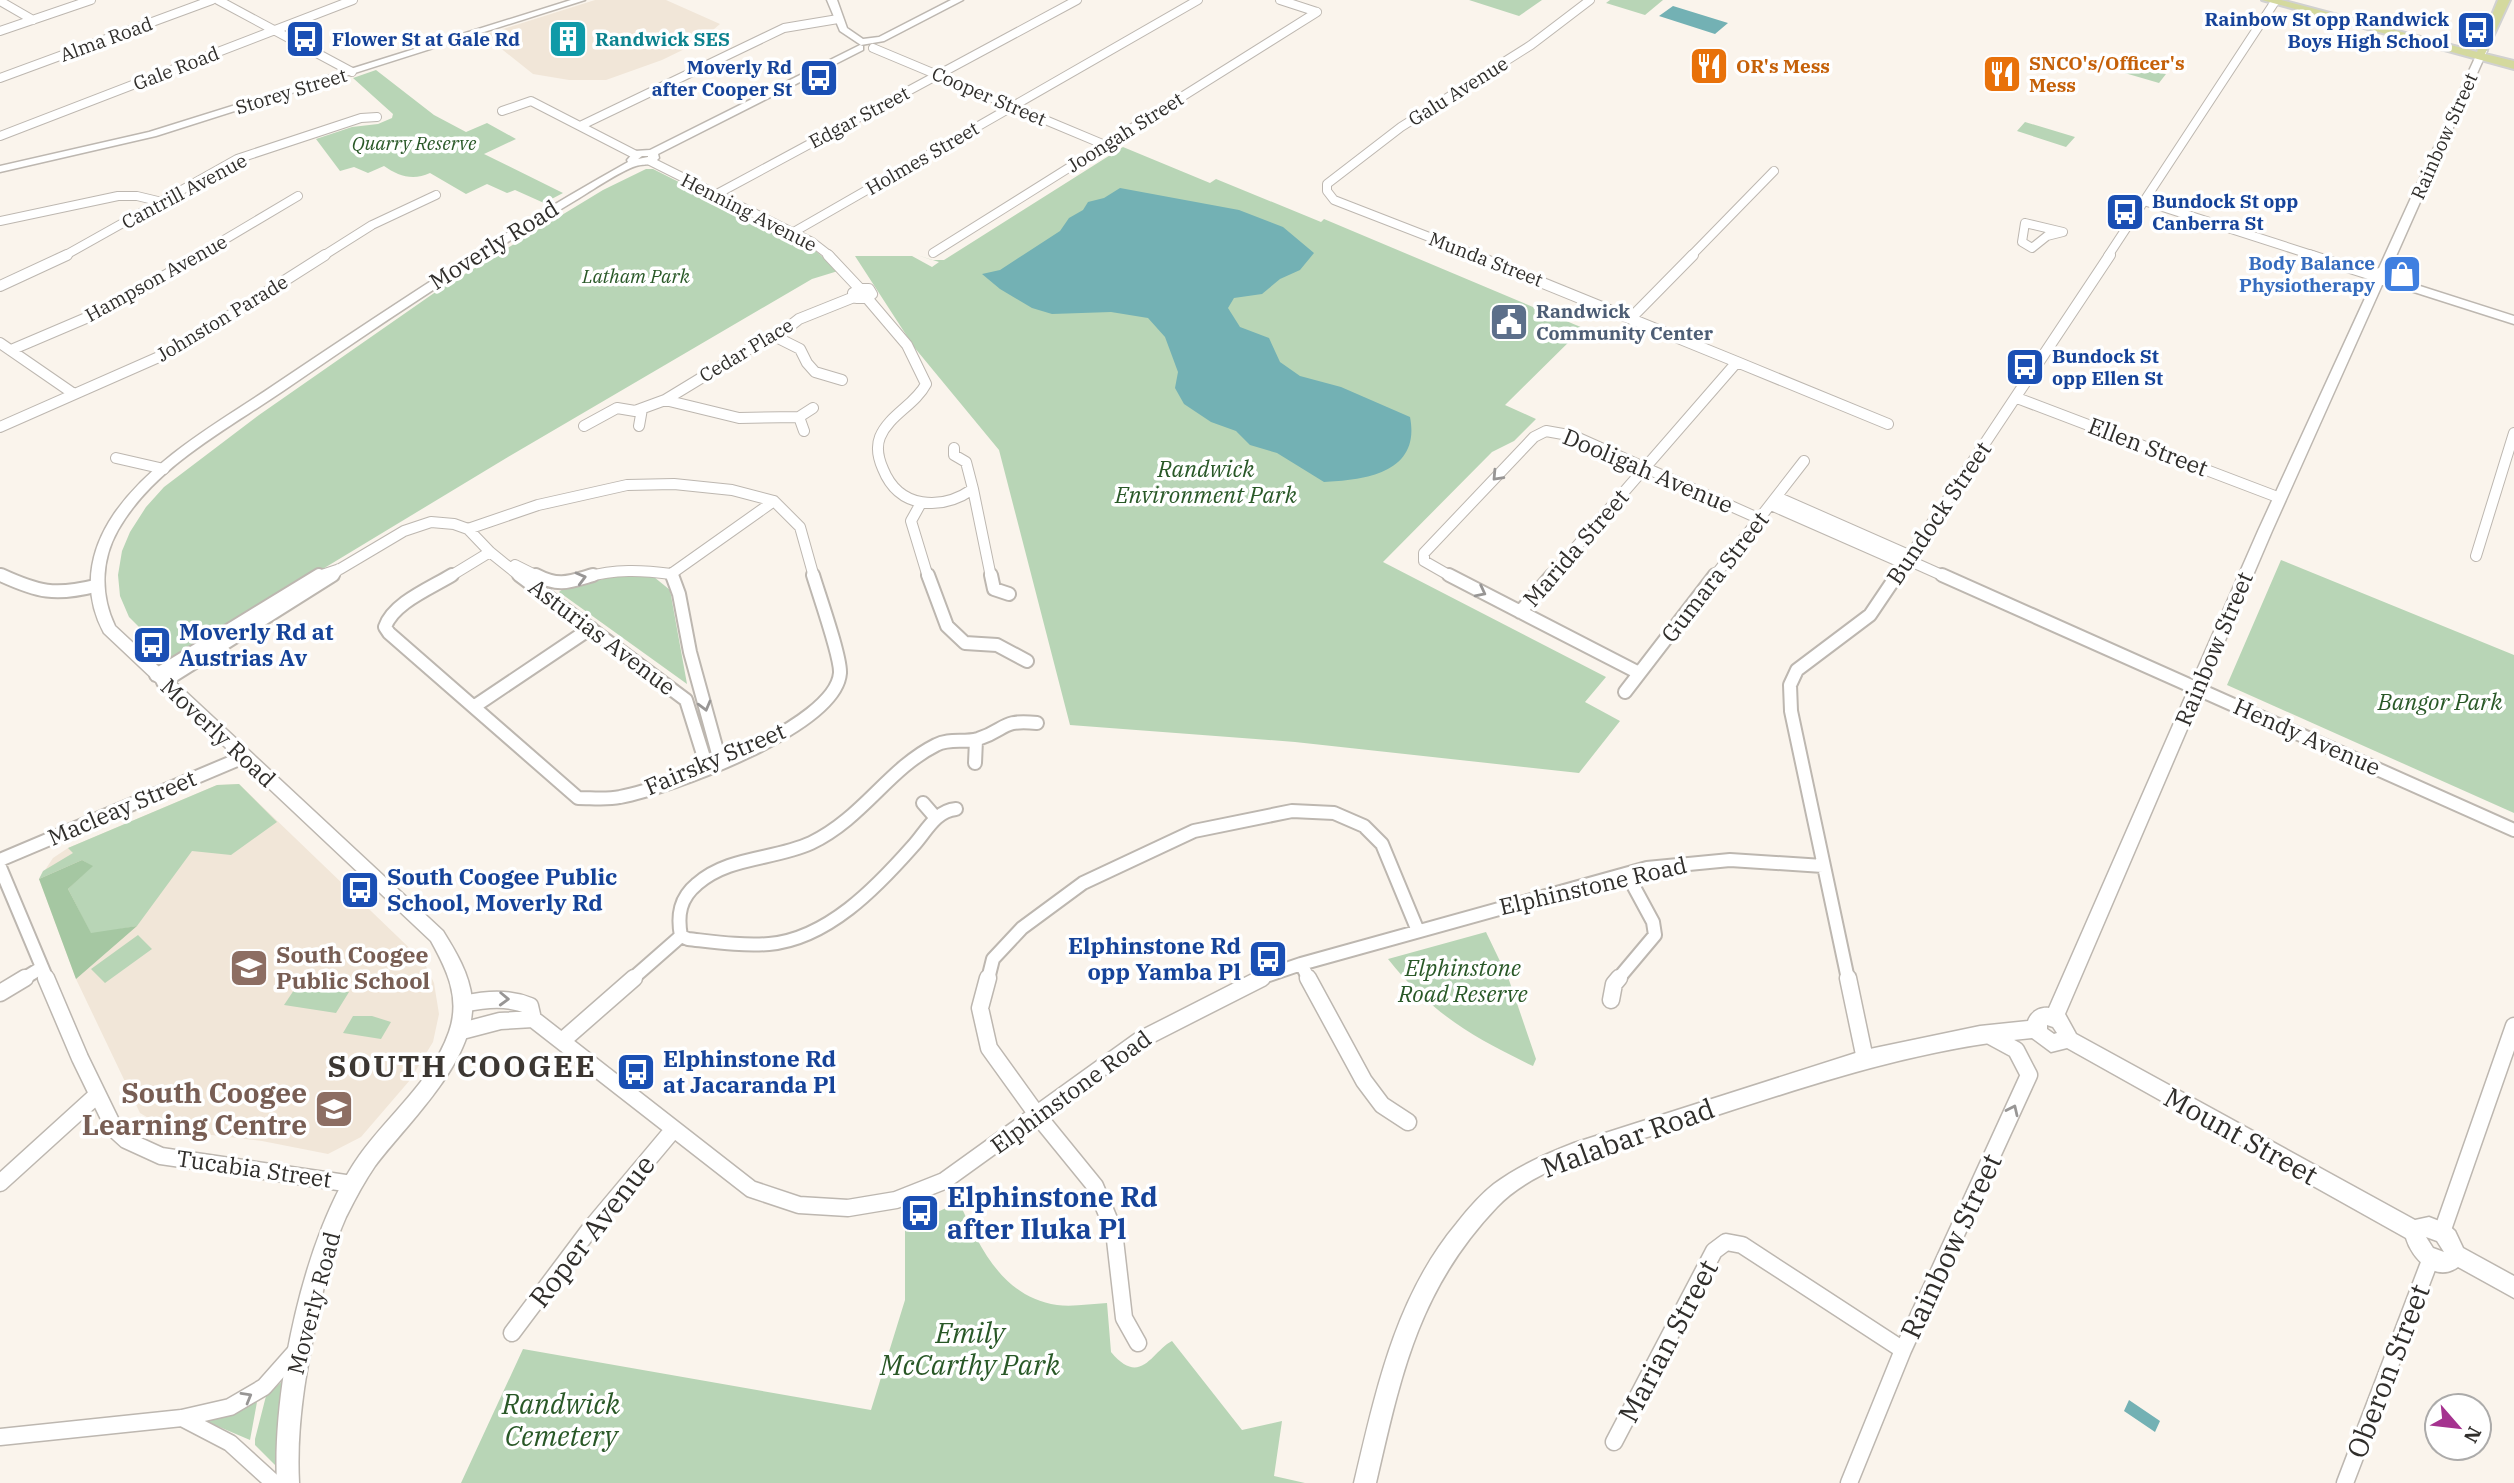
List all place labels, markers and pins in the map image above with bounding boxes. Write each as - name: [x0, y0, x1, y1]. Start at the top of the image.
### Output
- place label: Rainbow St opp Randwick Boys High School: [2205, 7, 2449, 53]
- bus stop icon: Rainbow St opp Randwick Boys High School: [2455, 9, 2497, 51]
- bus stop icon: Flower St at Gale Rd: [284, 18, 326, 60]
- building icon: Randwick SES: [547, 18, 589, 60]
- place label: Flower St at Gale Rd: [332, 27, 520, 51]
- place label: Randwick SES: [595, 27, 730, 51]
- restaurant icon: OR's Mess: [1688, 45, 1730, 87]
- place label: SNCO's/Officer's Mess: [2029, 51, 2185, 97]
- restaurant icon: SNCO's/Officer's Mess: [1981, 53, 2023, 95]
- place label: OR's Mess: [1736, 54, 1830, 78]
- place label: Moverly Rd after Cooper St: [652, 55, 792, 101]
- bus stop icon: Moverly Rd after Cooper St: [798, 57, 840, 99]
- place label: Bundock St opp Canberra St: [2152, 189, 2298, 235]
- bus stop icon: Bundock St opp Canberra St: [2104, 191, 2146, 233]
- place label: Body Balance Physiotherapy: [2239, 251, 2375, 297]
- shop icon: Body Balance Physiotherapy: [2381, 253, 2423, 295]
- place label: Randwick Community Center: [1536, 299, 1714, 345]
- public building icon: Randwick Community Center: [1488, 301, 1530, 343]
- place label: Bundock St opp Ellen St: [2052, 344, 2163, 390]
- bus stop icon: Bundock St opp Ellen St: [2004, 346, 2046, 388]
- place label: Moverly Rd at Austrias Av: [179, 616, 334, 672]
- bus stop icon: Moverly Rd at Austrias Av: [131, 624, 173, 666]
- place label: South Coogee Public School, Moverly Rd: [387, 861, 617, 917]
- bus stop icon: South Coogee Public School, Moverly Rd: [339, 869, 381, 911]
- place label: Elphinstone Rd opp Yamba Pl: [1068, 930, 1241, 986]
- bus stop icon: Elphinstone Rd opp Yamba Pl: [1247, 938, 1289, 980]
- place label: South Coogee Public School: [276, 939, 430, 995]
- school or university icon: South Coogee Public School: [228, 947, 270, 989]
- place label: Elphinstone Rd at Jacaranda Pl: [663, 1043, 836, 1099]
- bus stop icon: Elphinstone Rd at Jacaranda Pl: [615, 1051, 657, 1093]
- place label: South Coogee Learning Centre: [82, 1074, 307, 1143]
- school or university icon: South Coogee Learning Centre: [313, 1088, 355, 1130]
- place label: Elphinstone Rd after Iluka Pl: [947, 1178, 1158, 1247]
- bus stop icon: Elphinstone Rd after Iluka Pl: [899, 1192, 941, 1234]

